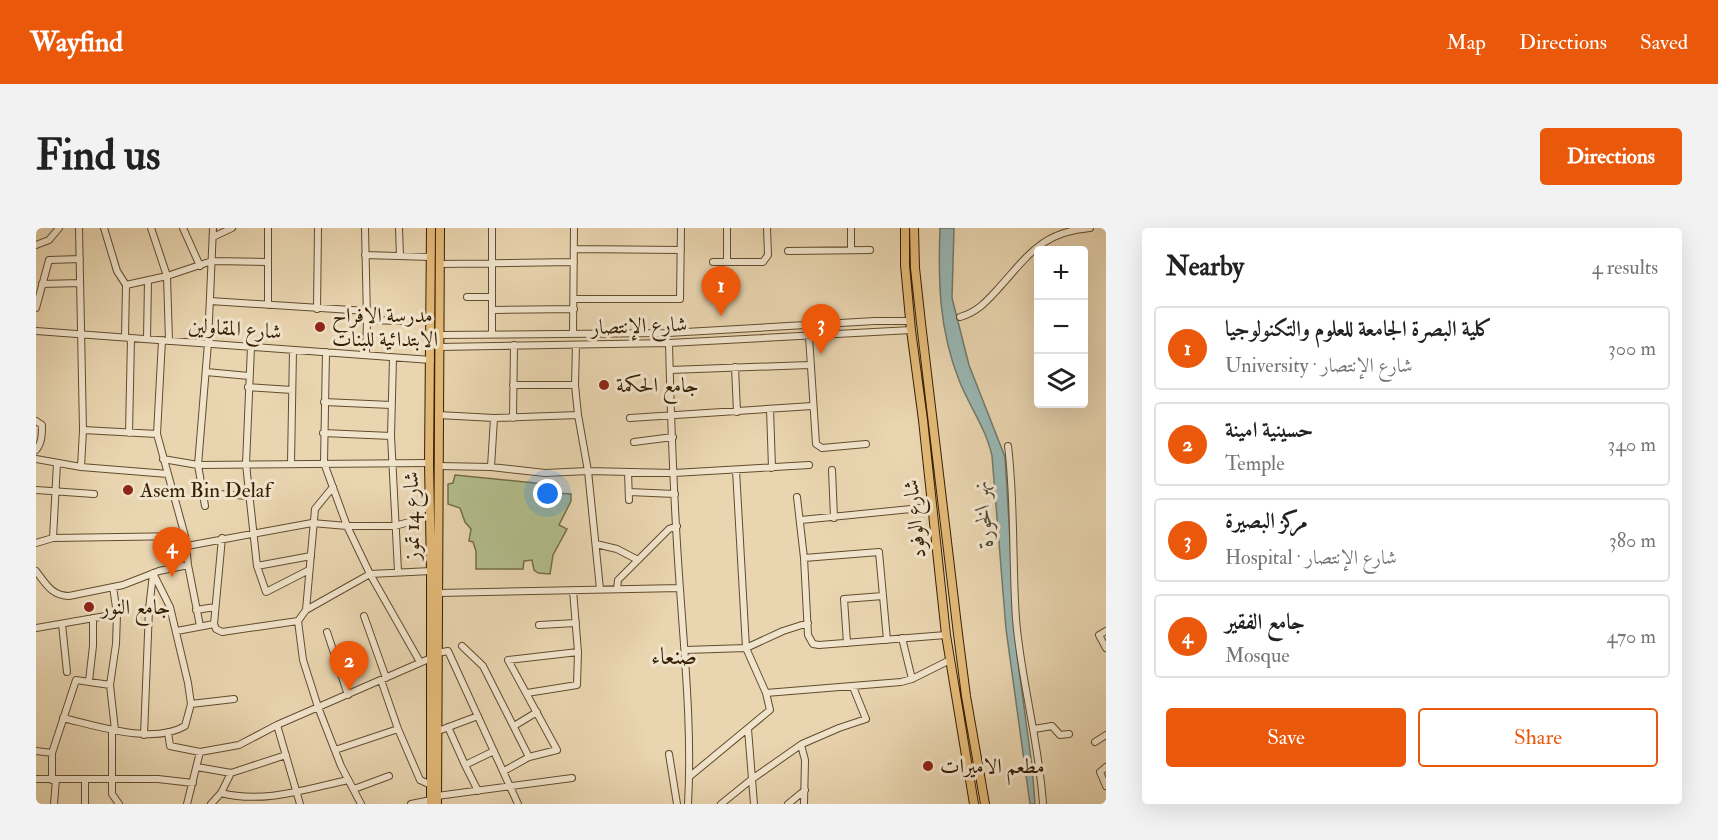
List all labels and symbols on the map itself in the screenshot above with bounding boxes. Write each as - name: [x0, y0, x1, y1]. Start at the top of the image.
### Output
- pin: 1: [702, 266, 740, 316]
- place label: مدرسة اﻻفراح اﻻبتدائية للبنات: [332, 302, 438, 353]
- pin: 3: [802, 304, 840, 354]
- street label: شارع الإنتصار: [588, 311, 688, 345]
- street label: شارع المقاولين: [187, 312, 283, 350]
- marker: مدرسة اﻻفراح اﻻبتدائية للبنات: [313, 320, 327, 334]
- place label: جامع الحكمة: [616, 372, 699, 404]
- marker: جامع الحكمة: [597, 378, 611, 392]
- street label: شارع 14 تموز: [398, 471, 430, 563]
- place label: Asem Bin Delaf: [139, 477, 274, 504]
- street label: شارع الوفود: [897, 478, 937, 560]
- your location: [533, 479, 562, 508]
- water label: نهر الخورة: [966, 479, 1000, 550]
- marker: Asem Bin Delaf: [121, 483, 135, 497]
- pin: 4: [152, 528, 192, 577]
- place label: جامع النور: [99, 594, 170, 626]
- marker: جامع النور: [82, 600, 96, 614]
- district label: صنعاء: [651, 641, 697, 672]
- pin: 2: [330, 642, 368, 691]
- place label: مطعم الاميرات: [940, 753, 1045, 786]
- marker: مطعم الاميرات: [921, 759, 935, 773]

